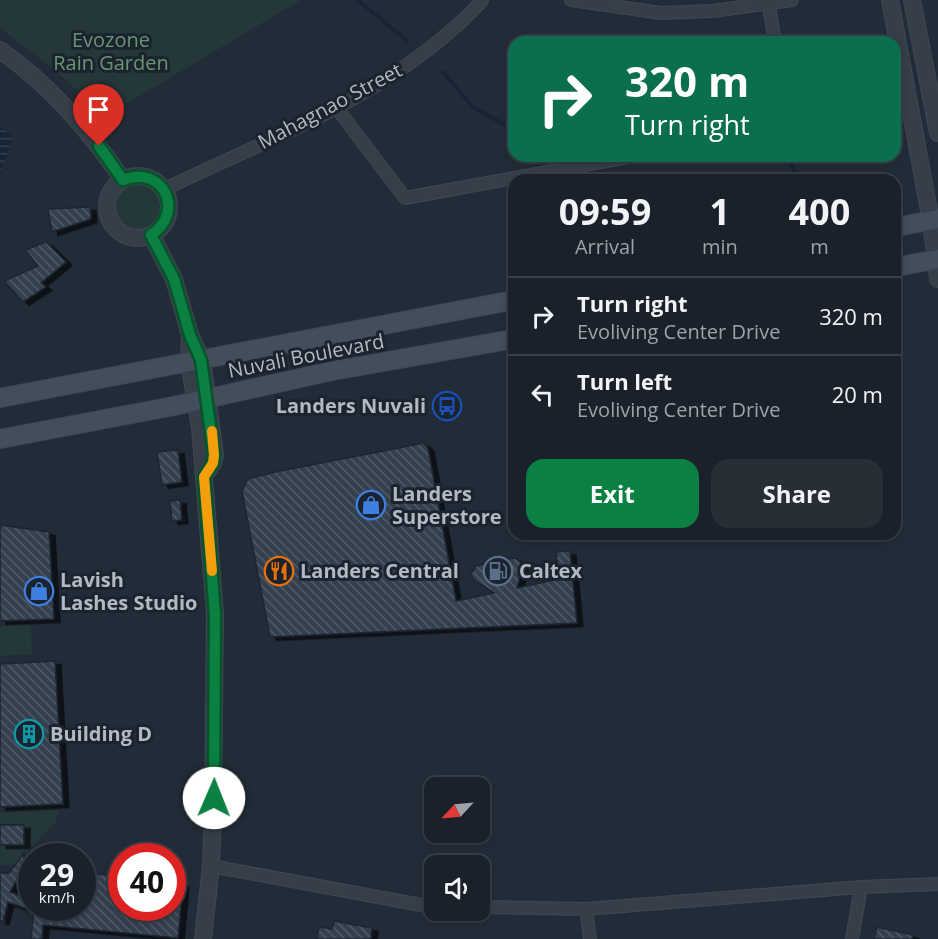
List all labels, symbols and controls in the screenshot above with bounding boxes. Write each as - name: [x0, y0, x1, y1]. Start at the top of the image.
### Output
- park label: Evozone Rain Garden: [53, 26, 169, 76]
- text: 320 m: [625, 52, 749, 109]
- street label: Mahagnao Street: [253, 56, 407, 155]
- icon: right: [526, 60, 604, 138]
- pin: [73, 84, 124, 146]
- icon: arrive: [82, 93, 115, 126]
- text: Turn right: [625, 106, 750, 143]
- text: 09:59: [559, 187, 651, 236]
- text: 1: [710, 187, 730, 236]
- text: 400: [789, 187, 850, 236]
- text: Arrival: [575, 233, 635, 260]
- text: min: [702, 233, 738, 260]
- text: m: [810, 233, 829, 260]
- text: Turn right: [577, 288, 688, 318]
- icon: right: [526, 300, 559, 333]
- text: 320 m: [819, 301, 883, 331]
- text: Evoliving Center Drive: [577, 318, 780, 345]
- street label: Nuvali Boulevard: [225, 327, 386, 384]
- text: Turn left: [577, 366, 672, 396]
- icon: left: [526, 378, 559, 411]
- text: 20 m: [832, 379, 883, 409]
- bus stop icon: Landers Nuvali: [431, 390, 463, 422]
- place label: Landers Nuvali: [276, 392, 426, 419]
- text: Evoliving Center Drive: [577, 396, 780, 423]
- button: Exit: [526, 459, 699, 528]
- button: Share: [711, 459, 883, 528]
- place label: Landers Superstore: [392, 480, 502, 530]
- shop icon: Landers Superstore: [355, 489, 387, 521]
- restaurant icon: Landers Central: [263, 555, 295, 587]
- fuel station icon: Caltex: [482, 555, 514, 587]
- place label: Landers Central: [300, 557, 459, 584]
- place label: Caltex: [519, 557, 582, 584]
- place label: Lavish Lashes Studio: [60, 566, 197, 616]
- shop icon: Lavish Lashes Studio: [23, 575, 55, 607]
- building icon: Building D: [13, 718, 45, 750]
- place label: Building D: [50, 720, 152, 747]
- position arrow: [182, 766, 246, 830]
- north arrow: [424, 777, 490, 843]
- map controls: [424, 777, 490, 921]
- speed limit sign: 40: [108, 843, 186, 921]
- text: 29: [40, 854, 74, 895]
- button: sound: [424, 855, 490, 921]
- text: km/h: [39, 887, 75, 907]

